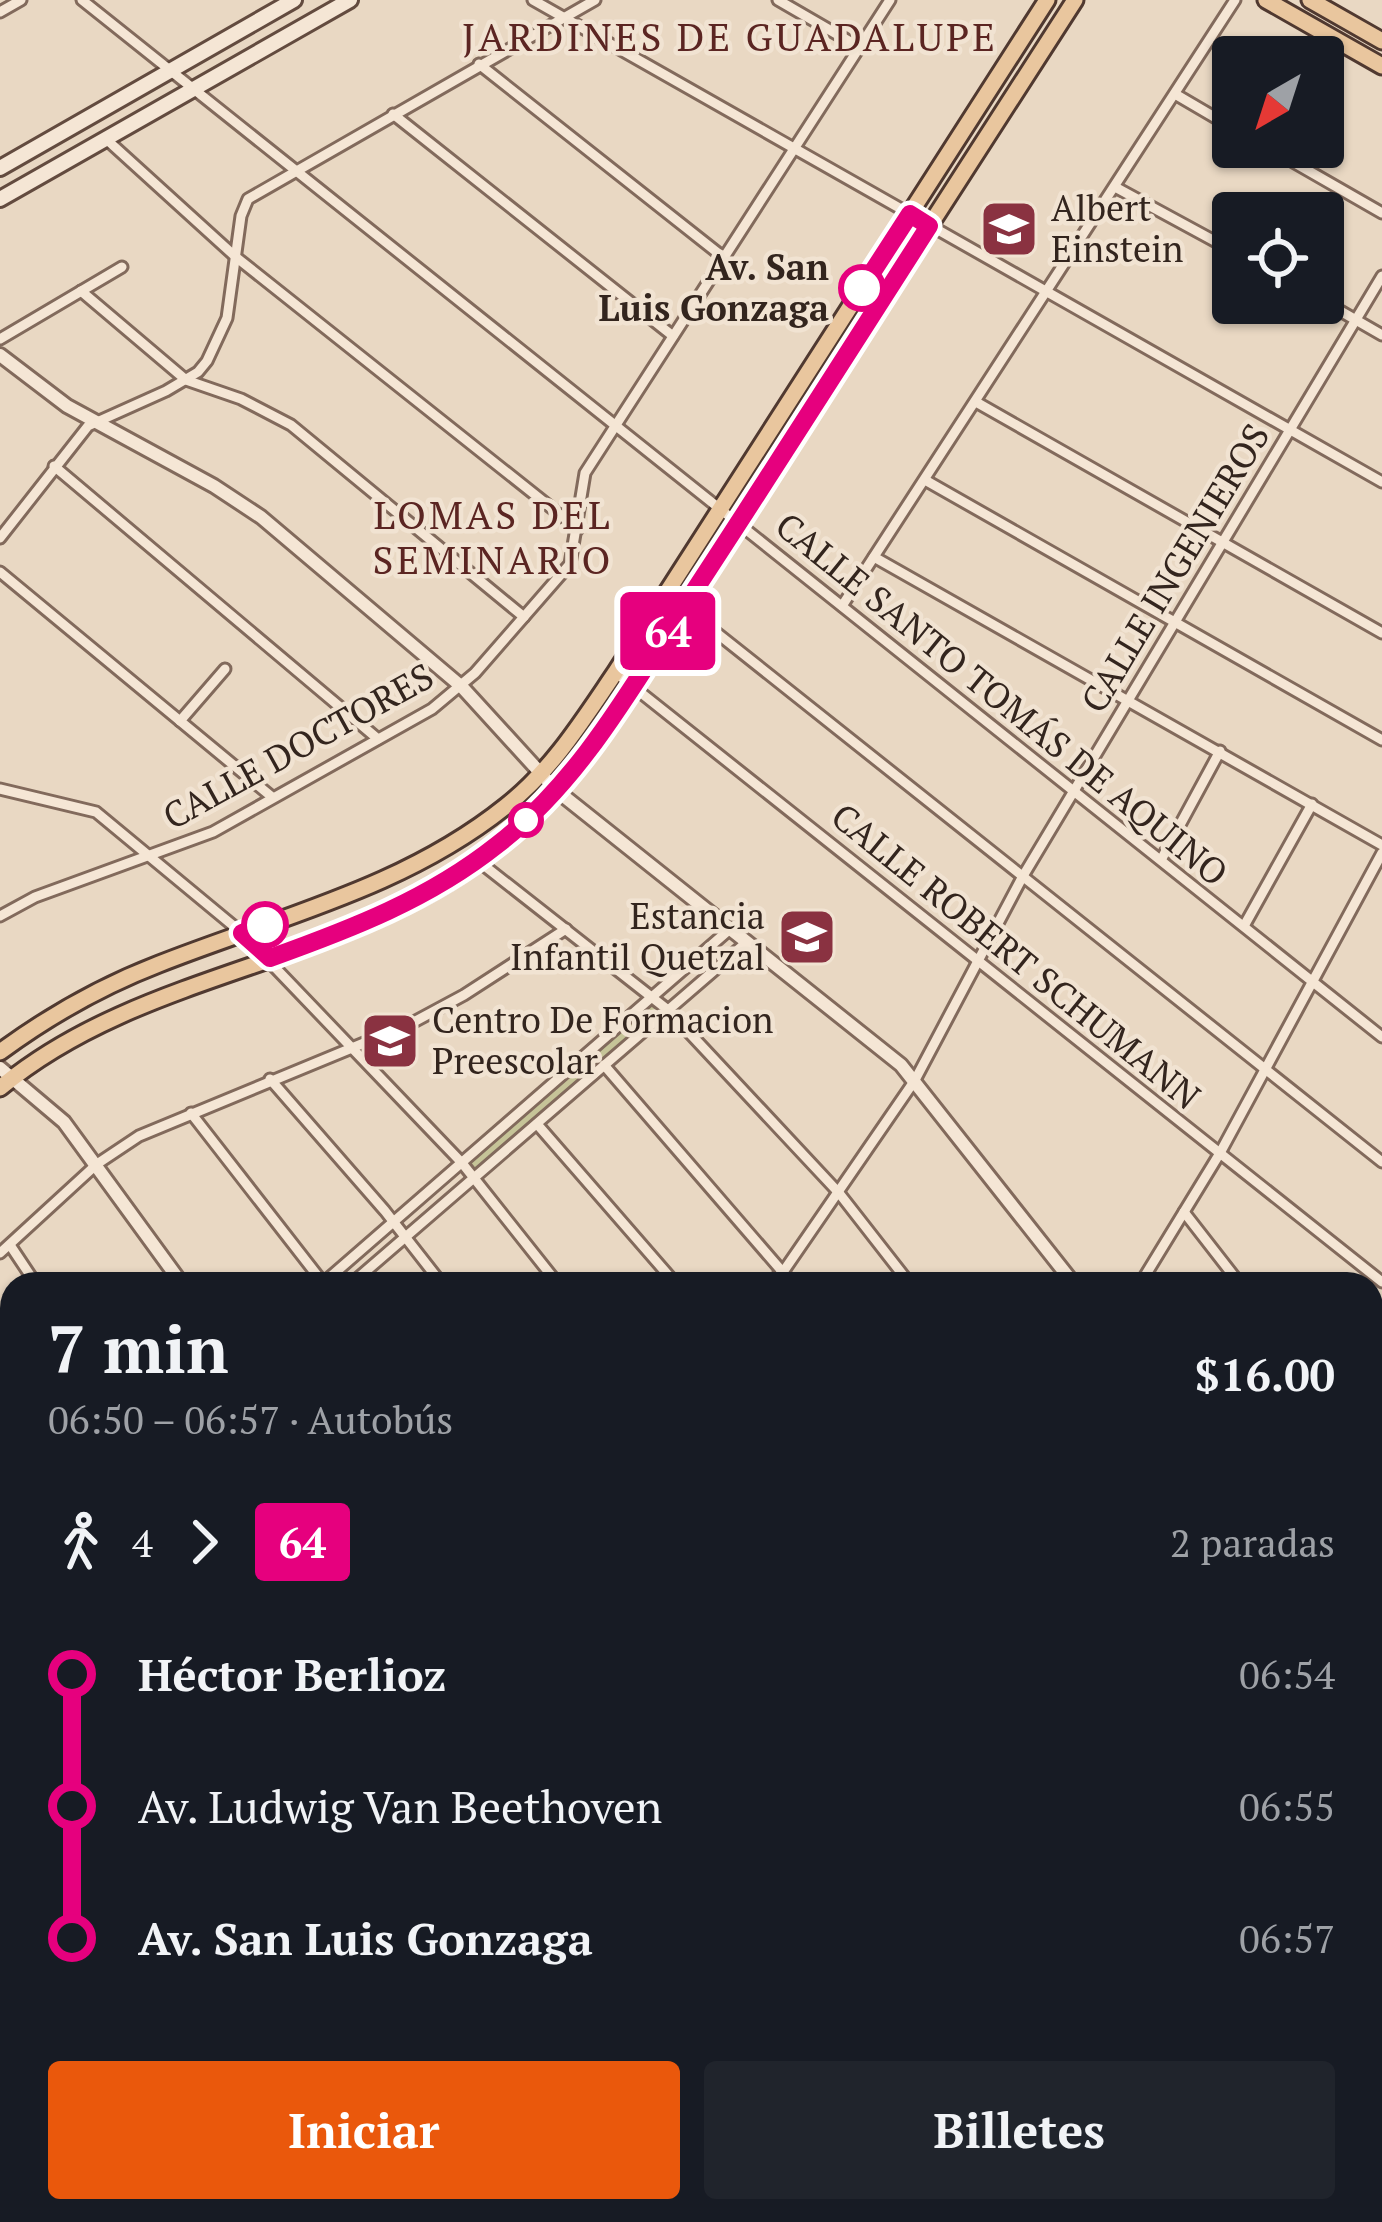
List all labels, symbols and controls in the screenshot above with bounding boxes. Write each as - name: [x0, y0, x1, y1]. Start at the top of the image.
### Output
- district label: JARDINES DE GUADALUPE: [462, 10, 998, 62]
- north arrow: [1212, 36, 1344, 168]
- map controls: [1212, 36, 1344, 324]
- place label: Albert Einstein: [1051, 184, 1183, 272]
- button: locate: [1212, 192, 1344, 324]
- school or university icon: Albert Einstein: [978, 198, 1040, 260]
- place label: Av. San Luis Gonzaga: [599, 243, 829, 331]
- marker: Av. San Luis Gonzaga: [840, 266, 884, 310]
- street label: CALLE INGENIEROS: [1070, 415, 1279, 721]
- district label: LOMAS DEL SEMINARIO: [373, 488, 613, 585]
- street label: CALLE SANTO TOMÁS DE AQUINO: [767, 501, 1238, 896]
- line badge: 64: [614, 592, 722, 670]
- text: 64: [644, 603, 692, 659]
- street label: CALLE DOCTORES: [154, 652, 441, 839]
- street label: CALLE ROBERT SCHUMANN: [822, 792, 1210, 1119]
- unlabelled marker: [510, 804, 542, 836]
- place label: Estancia Infantil Quetzal: [510, 892, 765, 980]
- unlabelled marker: [243, 903, 287, 947]
- school or university icon: Estancia Infantil Quetzal: [776, 906, 838, 968]
- place label: Centro De Formacion Preescolar: [432, 996, 773, 1084]
- school or university icon: Centro De Formacion Preescolar: [359, 1010, 421, 1072]
- text: 7 min: [48, 1304, 229, 1392]
- text: $16.00: [1195, 1344, 1335, 1404]
- text: 06:50 – 06:57 · Autobús: [48, 1393, 453, 1445]
- icon: walk: [48, 1509, 114, 1575]
- icon: forward: [171, 1509, 237, 1575]
- text: 64: [279, 1514, 326, 1570]
- text: 4: [132, 1516, 153, 1568]
- text: 2 paradas: [1170, 1516, 1335, 1568]
- text: Héctor Berlioz: [138, 1644, 446, 1704]
- text: 06:54: [1239, 1648, 1335, 1700]
- text: Av. Ludwig Van Beethoven: [138, 1776, 662, 1836]
- text: 06:55: [1239, 1780, 1335, 1832]
- text: Av. San Luis Gonzaga: [138, 1908, 593, 1968]
- text: 06:57: [1239, 1912, 1335, 1964]
- button: Iniciar: [48, 2061, 680, 2199]
- button: Billetes: [704, 2061, 1335, 2199]

